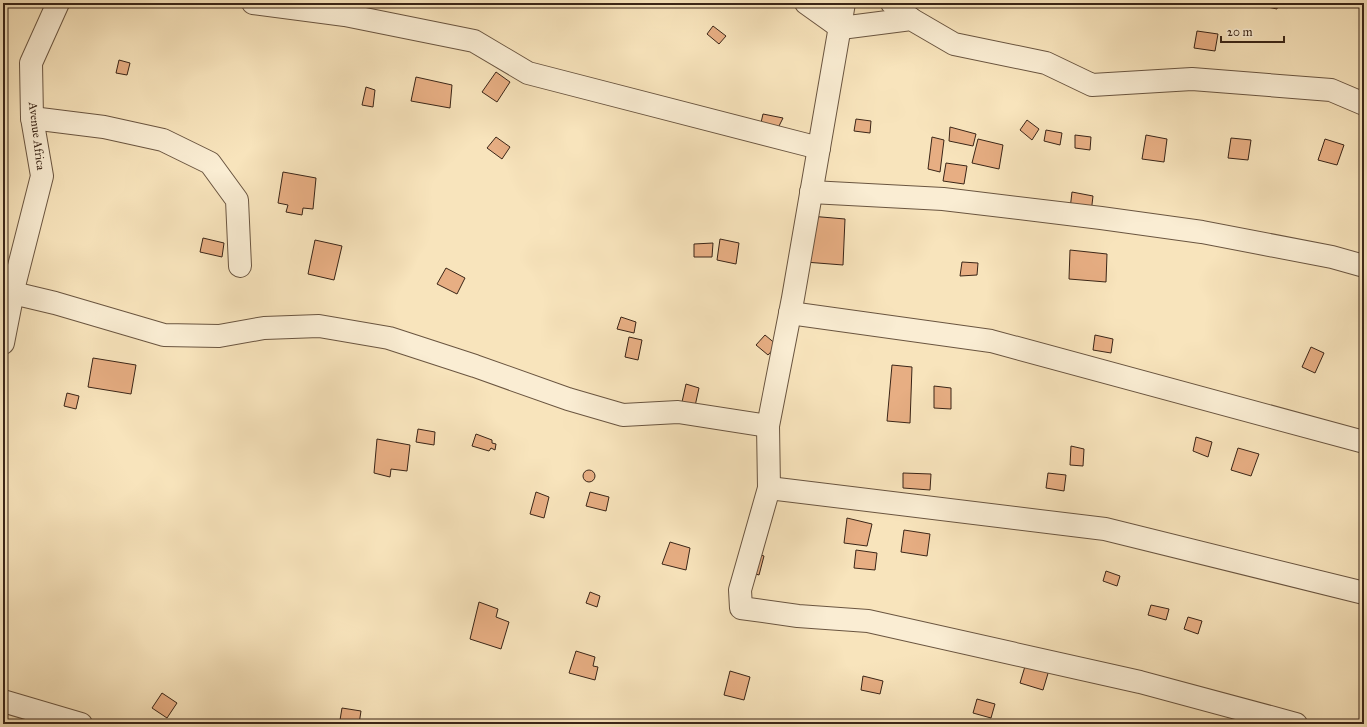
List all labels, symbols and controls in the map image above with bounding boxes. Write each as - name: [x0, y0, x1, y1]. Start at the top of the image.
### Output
- scale bar: [1221, 18, 1284, 44]
- text: 20 m: [1227, 25, 1253, 39]
- street label: Avenue Africa: [26, 100, 48, 172]

